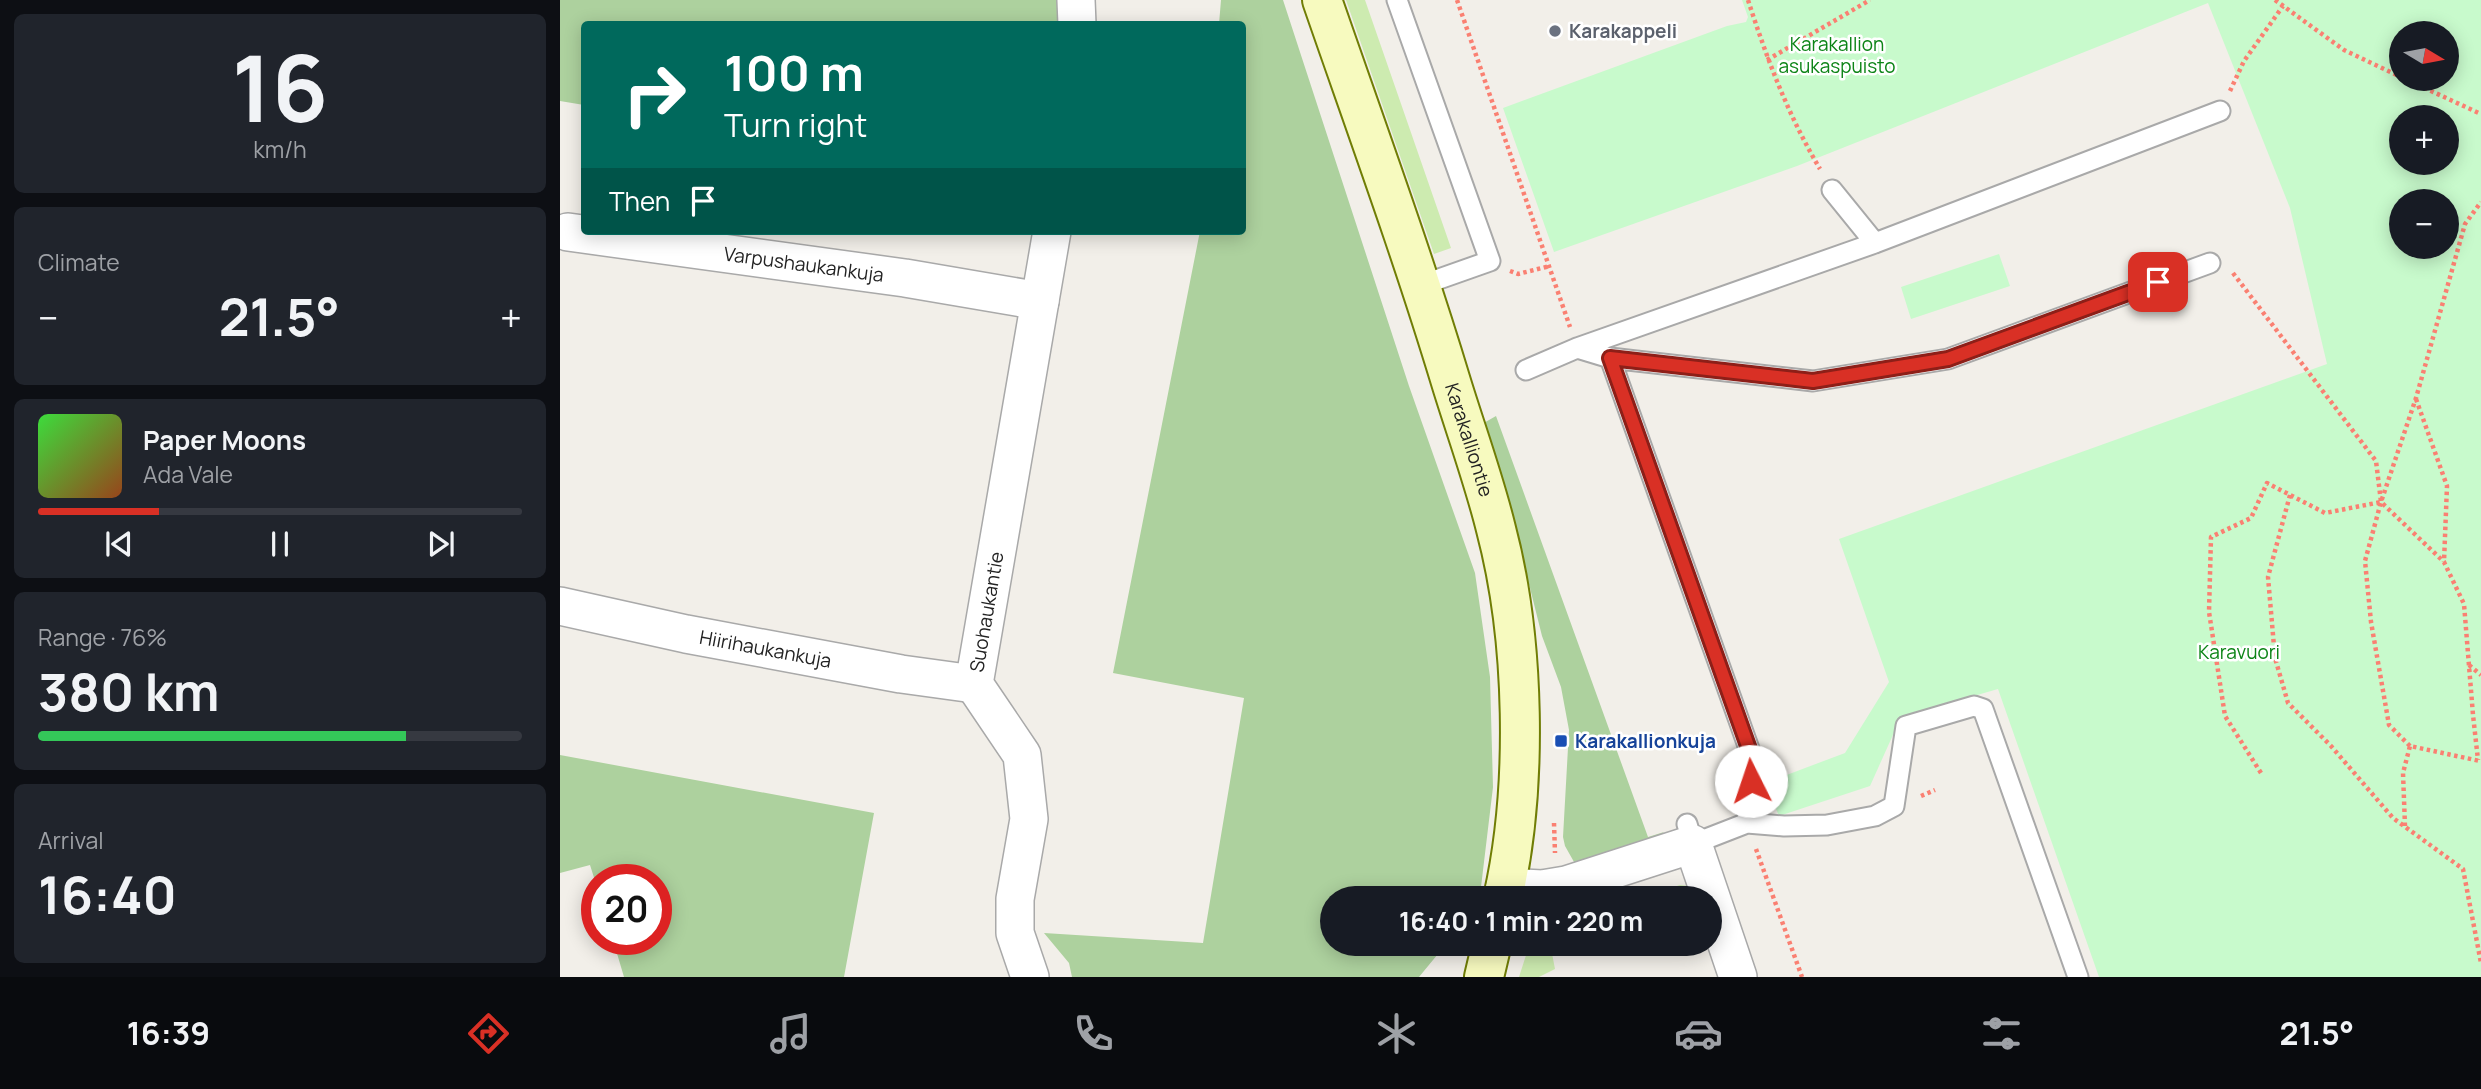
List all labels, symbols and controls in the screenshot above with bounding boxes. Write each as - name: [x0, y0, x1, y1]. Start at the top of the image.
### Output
- place label: Karakappeli: [1569, 18, 1677, 44]
- north arrow: [2389, 21, 2459, 91]
- map controls: [2389, 21, 2459, 259]
- marker: Karakappeli: [1547, 23, 1563, 39]
- text: 16: [232, 25, 328, 149]
- park label: Karakallion asukaspuisto: [1778, 31, 1896, 79]
- text: 100 m: [724, 39, 864, 106]
- icon: right: [609, 49, 700, 140]
- text: Turn right: [724, 103, 867, 147]
- button: +: [2389, 105, 2459, 175]
- text: km/h: [253, 133, 307, 165]
- icon: arrive: [684, 182, 722, 220]
- text: Then: [609, 183, 670, 219]
- button: −: [2389, 189, 2459, 259]
- street label: Varpushaukankuja: [722, 240, 885, 288]
- text: Climate: [38, 246, 120, 278]
- pin: [2128, 252, 2188, 312]
- icon: arrive: [2139, 263, 2177, 301]
- text: 21.5°: [219, 281, 340, 352]
- text: −: [38, 291, 59, 343]
- text: +: [500, 291, 522, 343]
- street label: Karakalliontie: [1439, 380, 1500, 500]
- text: Paper Moons: [143, 422, 306, 458]
- text: Ada Vale: [143, 458, 233, 490]
- icon: previous: [100, 525, 138, 563]
- icon: pause: [261, 525, 299, 563]
- icon: next: [422, 525, 460, 563]
- street label: Suohaukantie: [963, 550, 1010, 674]
- text: Range · 76%: [38, 621, 167, 653]
- street label: Hiirihaukankuja: [697, 624, 834, 674]
- park label: Karavuori: [2198, 639, 2280, 665]
- text: 380 km: [38, 656, 219, 727]
- place label: Karakallionkuja: [1575, 728, 1716, 754]
- marker: Karakallionkuja: [1553, 733, 1569, 749]
- position arrow: [1714, 744, 1788, 818]
- text: Arrival: [38, 824, 104, 856]
- text: 16:40: [38, 859, 177, 930]
- speed limit sign: 20: [581, 864, 672, 955]
- text: 16:40 · 1 min · 220 m: [1399, 903, 1643, 939]
- icon: directions: [464, 1009, 513, 1058]
- icon: music: [766, 1009, 815, 1058]
- icon: phone: [1069, 1009, 1118, 1058]
- icon: climate: [1372, 1009, 1421, 1058]
- icon: car: [1674, 1009, 1723, 1058]
- icon: filters: [1977, 1009, 2026, 1058]
- text: 16:39: [127, 1011, 210, 1055]
- text: 21.5°: [2279, 1011, 2354, 1055]

